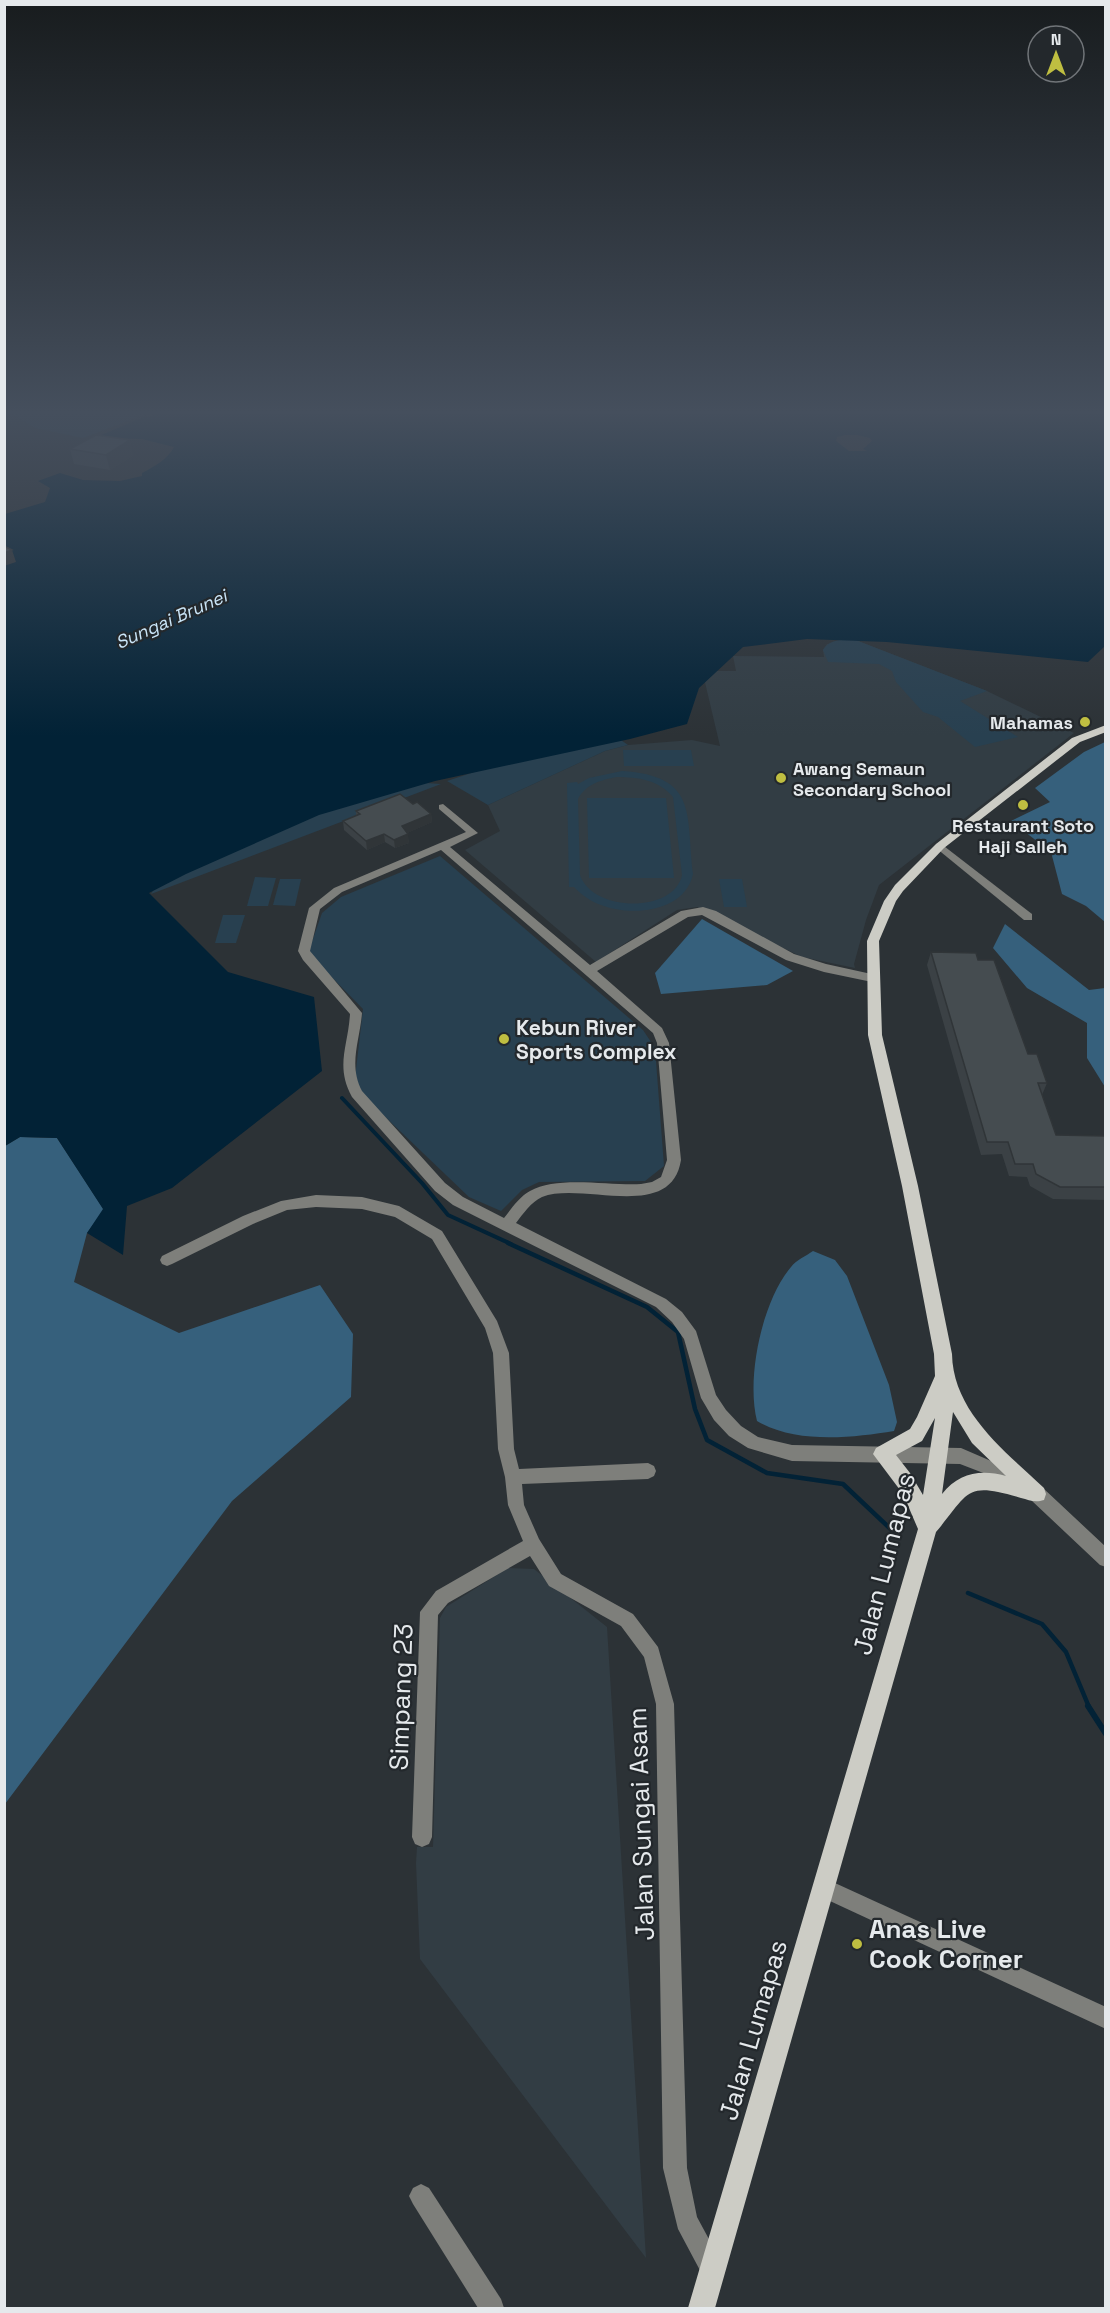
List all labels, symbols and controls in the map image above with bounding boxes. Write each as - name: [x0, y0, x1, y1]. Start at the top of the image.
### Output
- north arrow: [1026, 24, 1086, 84]
- text: N: [1051, 29, 1061, 50]
- water label: Sungai Brunei: [112, 583, 233, 654]
- place label: Mahamas: [990, 711, 1073, 734]
- marker: Mahamas: [1078, 715, 1092, 729]
- place label: Awang Semaun Secondary School: [793, 757, 951, 801]
- marker: Awang Semaun Secondary School: [774, 771, 788, 785]
- marker: Restaurant Soto Haji Salleh: [1016, 798, 1030, 812]
- place label: Restaurant Soto Haji Salleh: [952, 814, 1094, 858]
- place label: Kebun River Sports Complex: [516, 1014, 676, 1065]
- marker: Kebun River Sports Complex: [497, 1032, 511, 1046]
- street label: Jalan Lumapas: [845, 1470, 923, 1658]
- street label: Simpang 23: [381, 1623, 421, 1771]
- street label: Jalan Sungai Asam: [620, 1707, 662, 1941]
- place label: Anas Live Cook Corner: [869, 1912, 1023, 1976]
- street label: Jalan Lumapas: [711, 1936, 795, 2124]
- marker: Anas Live Cook Corner: [850, 1937, 864, 1951]

